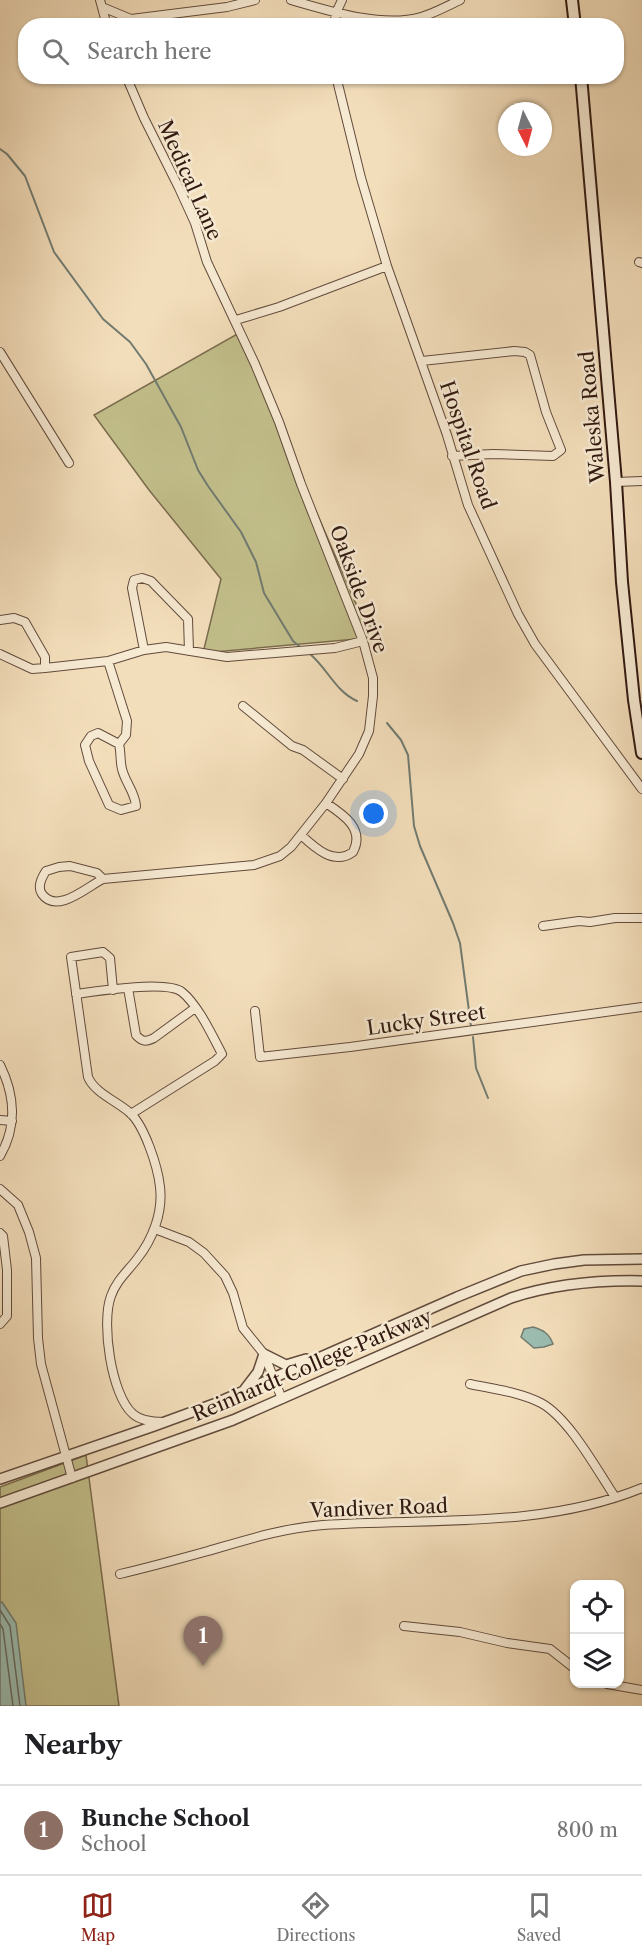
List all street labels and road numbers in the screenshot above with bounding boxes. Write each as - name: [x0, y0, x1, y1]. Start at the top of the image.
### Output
- street label: Medical Lane: [153, 116, 227, 244]
- street label: Waleska Road: [574, 350, 610, 485]
- street label: Hospital Road: [435, 378, 501, 512]
- street label: Oakside Drive: [325, 522, 393, 656]
- street label: Lucky Street: [365, 1000, 487, 1040]
- street label: Reinhardt College Parkway: [189, 1303, 436, 1426]
- street label: Vandiver Road: [309, 1494, 448, 1522]

